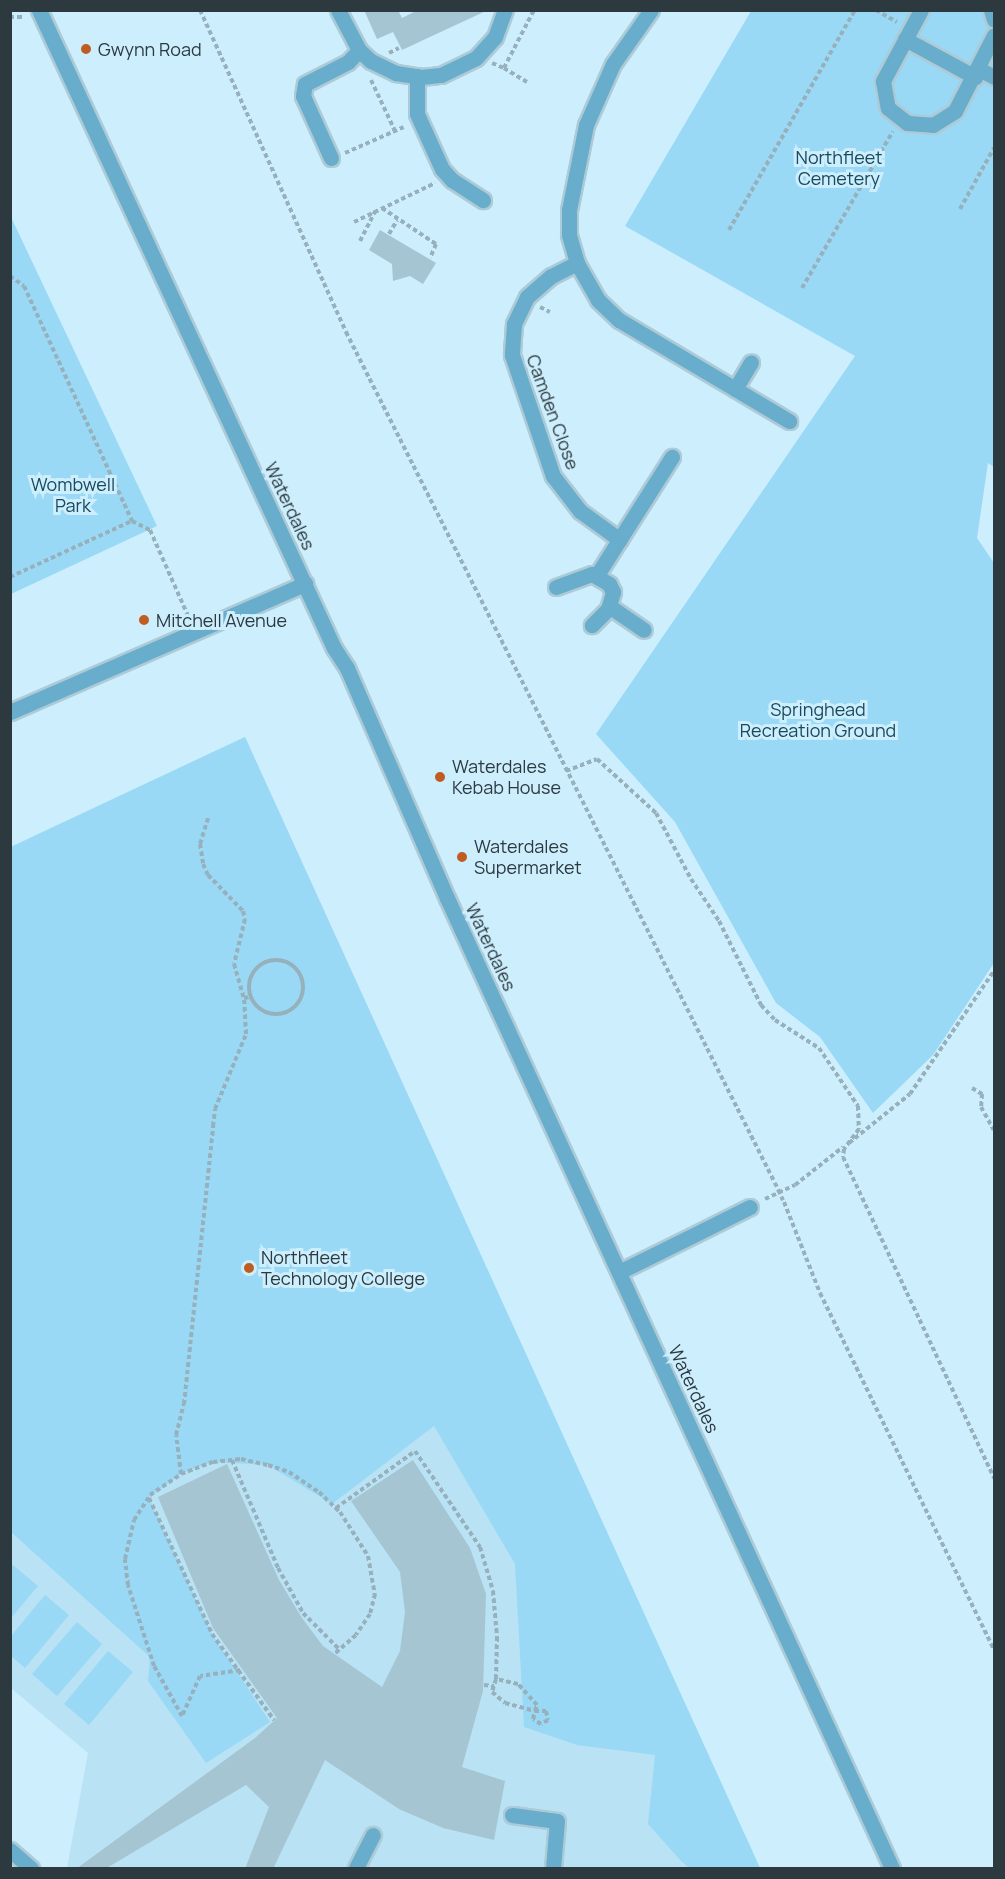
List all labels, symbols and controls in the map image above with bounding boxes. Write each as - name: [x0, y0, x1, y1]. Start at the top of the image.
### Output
- place label: Gwynn Road: [98, 38, 202, 60]
- marker: Gwynn Road: [79, 42, 93, 56]
- park label: Northfleet Cemetery: [796, 147, 882, 190]
- street label: Camden Close: [522, 352, 584, 472]
- street label: Waterdales: [260, 459, 320, 553]
- park label: Wombwell Park: [31, 474, 115, 516]
- place label: Mitchell Avenue: [156, 609, 287, 631]
- marker: Mitchell Avenue: [137, 613, 151, 627]
- park label: Springhead Recreation Ground: [740, 699, 896, 742]
- place label: Waterdales Kebab House: [452, 756, 561, 798]
- marker: Waterdales Kebab House: [433, 770, 447, 784]
- place label: Waterdales Supermarket: [474, 836, 582, 878]
- marker: Waterdales Supermarket: [455, 850, 469, 864]
- street label: Waterdales: [461, 900, 521, 994]
- place label: Northfleet Technology College: [261, 1247, 425, 1290]
- marker: Northfleet Technology College: [242, 1261, 256, 1275]
- street label: Waterdales: [664, 1342, 724, 1436]

